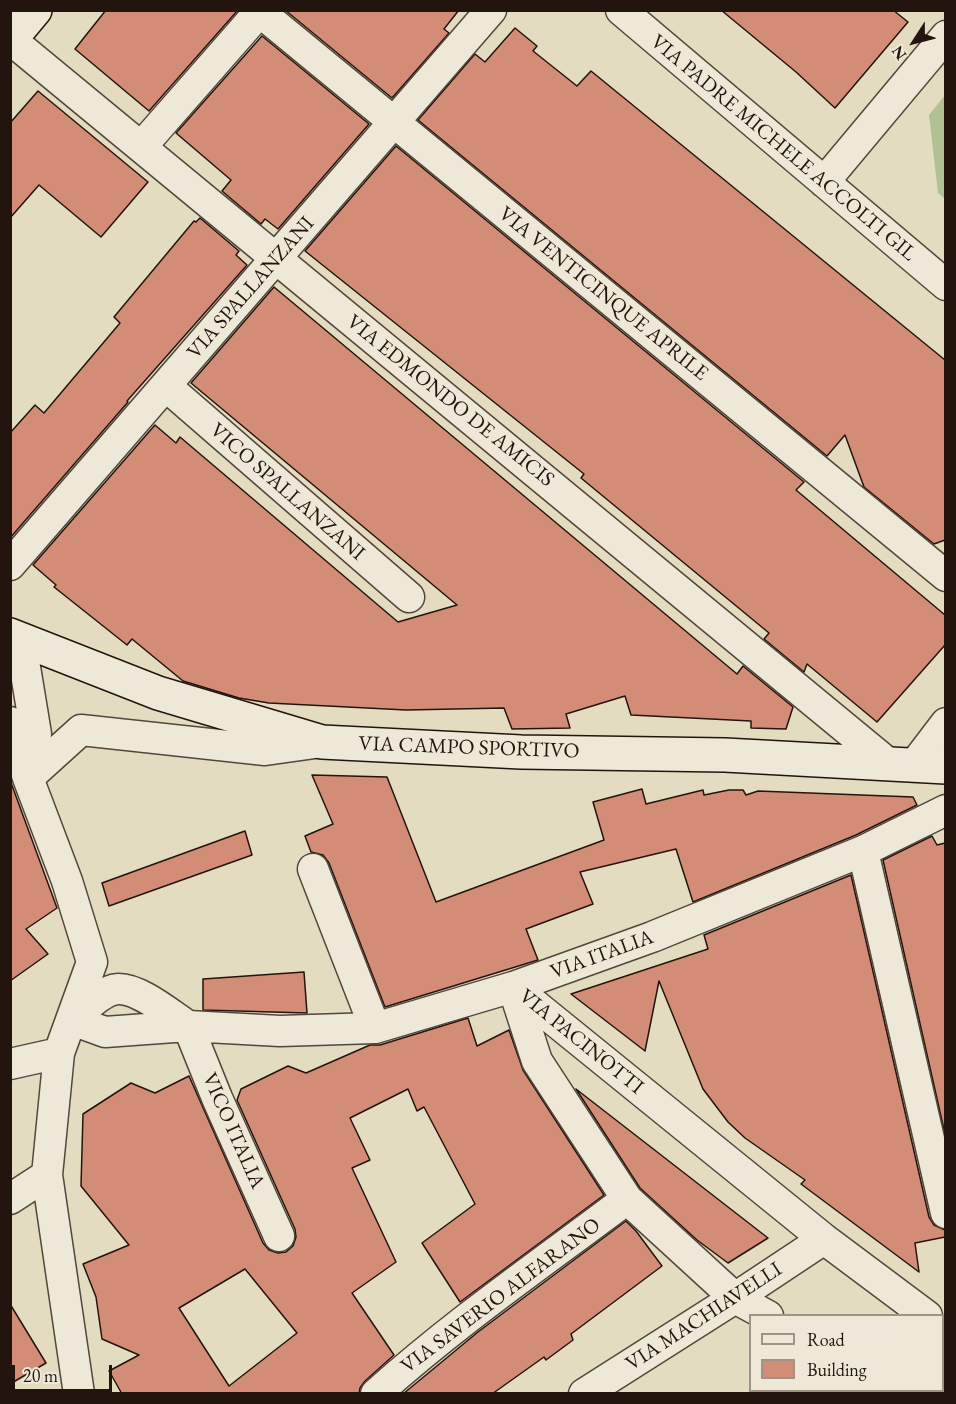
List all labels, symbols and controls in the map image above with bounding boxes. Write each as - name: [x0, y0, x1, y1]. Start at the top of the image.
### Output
- north arrow: [884, 12, 944, 72]
- street label: VIA PADRE MICHELE ACCOLTI GIL: [645, 29, 921, 267]
- text: N: [887, 41, 911, 64]
- street label: VIA VENTICINQUE APRILE: [493, 202, 713, 386]
- street label: VIA SPALLANZANI: [182, 212, 320, 364]
- street label: VIA EDMONDO DE AMICIS: [341, 310, 559, 492]
- street label: VICO SPALLANZANI: [204, 418, 370, 566]
- street label: VIA CAMPO SPORTIVO: [358, 732, 580, 764]
- street label: VIA ITALIA: [547, 925, 657, 985]
- street label: VIA PACINOTTI: [514, 984, 648, 1100]
- street label: VICO ITALIA: [196, 1069, 270, 1193]
- street label: VIA SAVERIO ALFARANO: [396, 1213, 606, 1379]
- street label: VIA MACHIAVELLI: [621, 1257, 787, 1377]
- legend: [749, 1314, 944, 1392]
- text: Road: [807, 1328, 845, 1351]
- scale bar: [15, 1353, 116, 1391]
- text: Building: [807, 1358, 867, 1381]
- text: 20 m: [23, 1364, 58, 1387]

